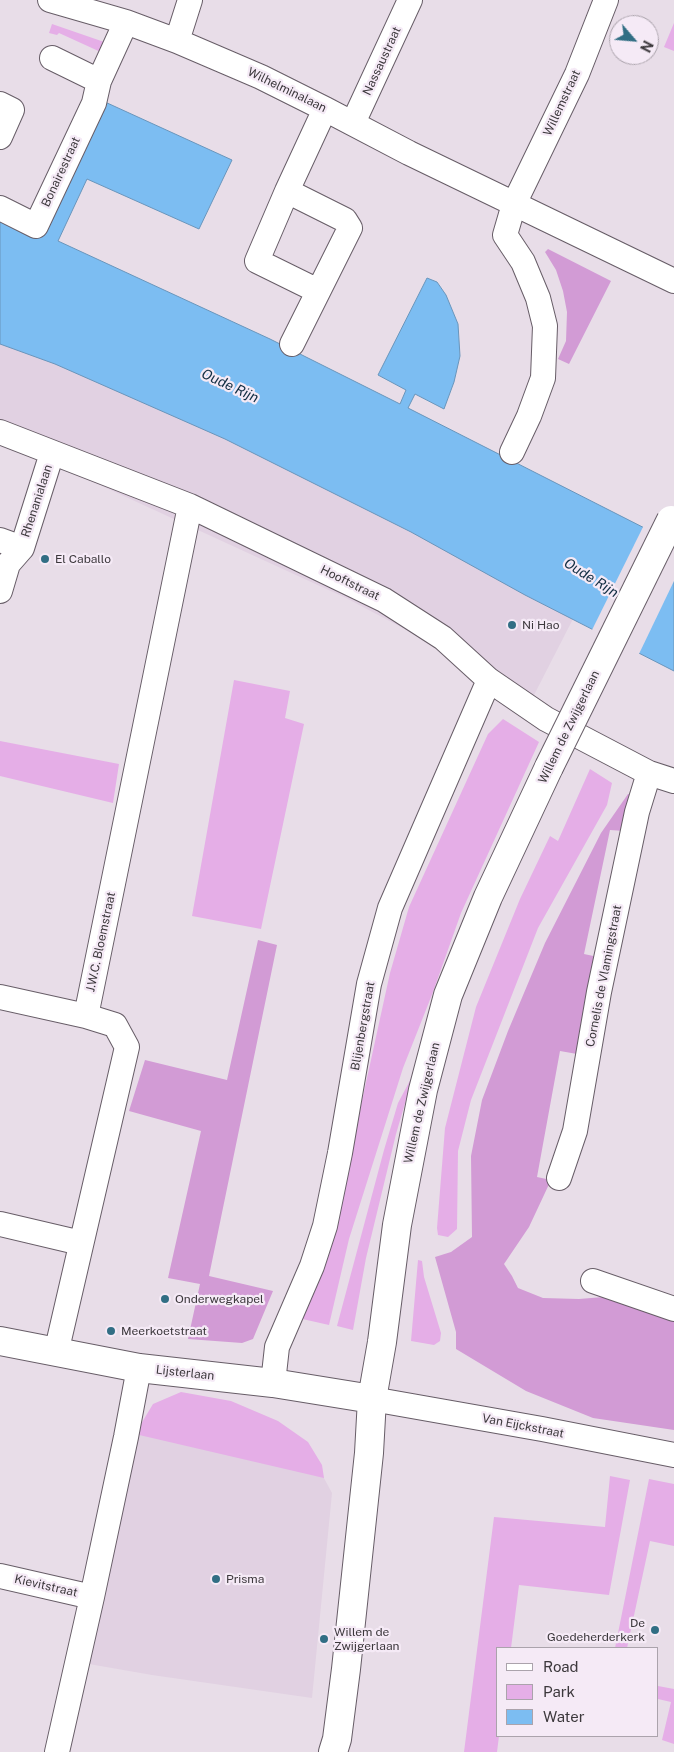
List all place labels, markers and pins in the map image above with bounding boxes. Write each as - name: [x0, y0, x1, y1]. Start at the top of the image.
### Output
- place label: El Caballo: [55, 552, 111, 566]
- marker: El Caballo: [39, 553, 51, 565]
- place label: Ni Hao: [522, 618, 560, 632]
- marker: Ni Hao: [506, 619, 518, 631]
- place label: Onderwegkapel: [175, 1292, 264, 1306]
- marker: Onderwegkapel: [159, 1293, 171, 1305]
- place label: Meerkoetstraat: [121, 1324, 207, 1338]
- marker: Meerkoetstraat: [105, 1325, 117, 1337]
- place label: Prisma: [226, 1572, 264, 1586]
- marker: Prisma: [210, 1573, 222, 1585]
- place label: De Goedeherderkerk: [547, 1616, 645, 1644]
- marker: De Goedeherderkerk: [649, 1624, 661, 1636]
- place label: Willem de Zwijgerlaan: [334, 1625, 399, 1653]
- marker: Willem de Zwijgerlaan: [318, 1633, 330, 1645]

